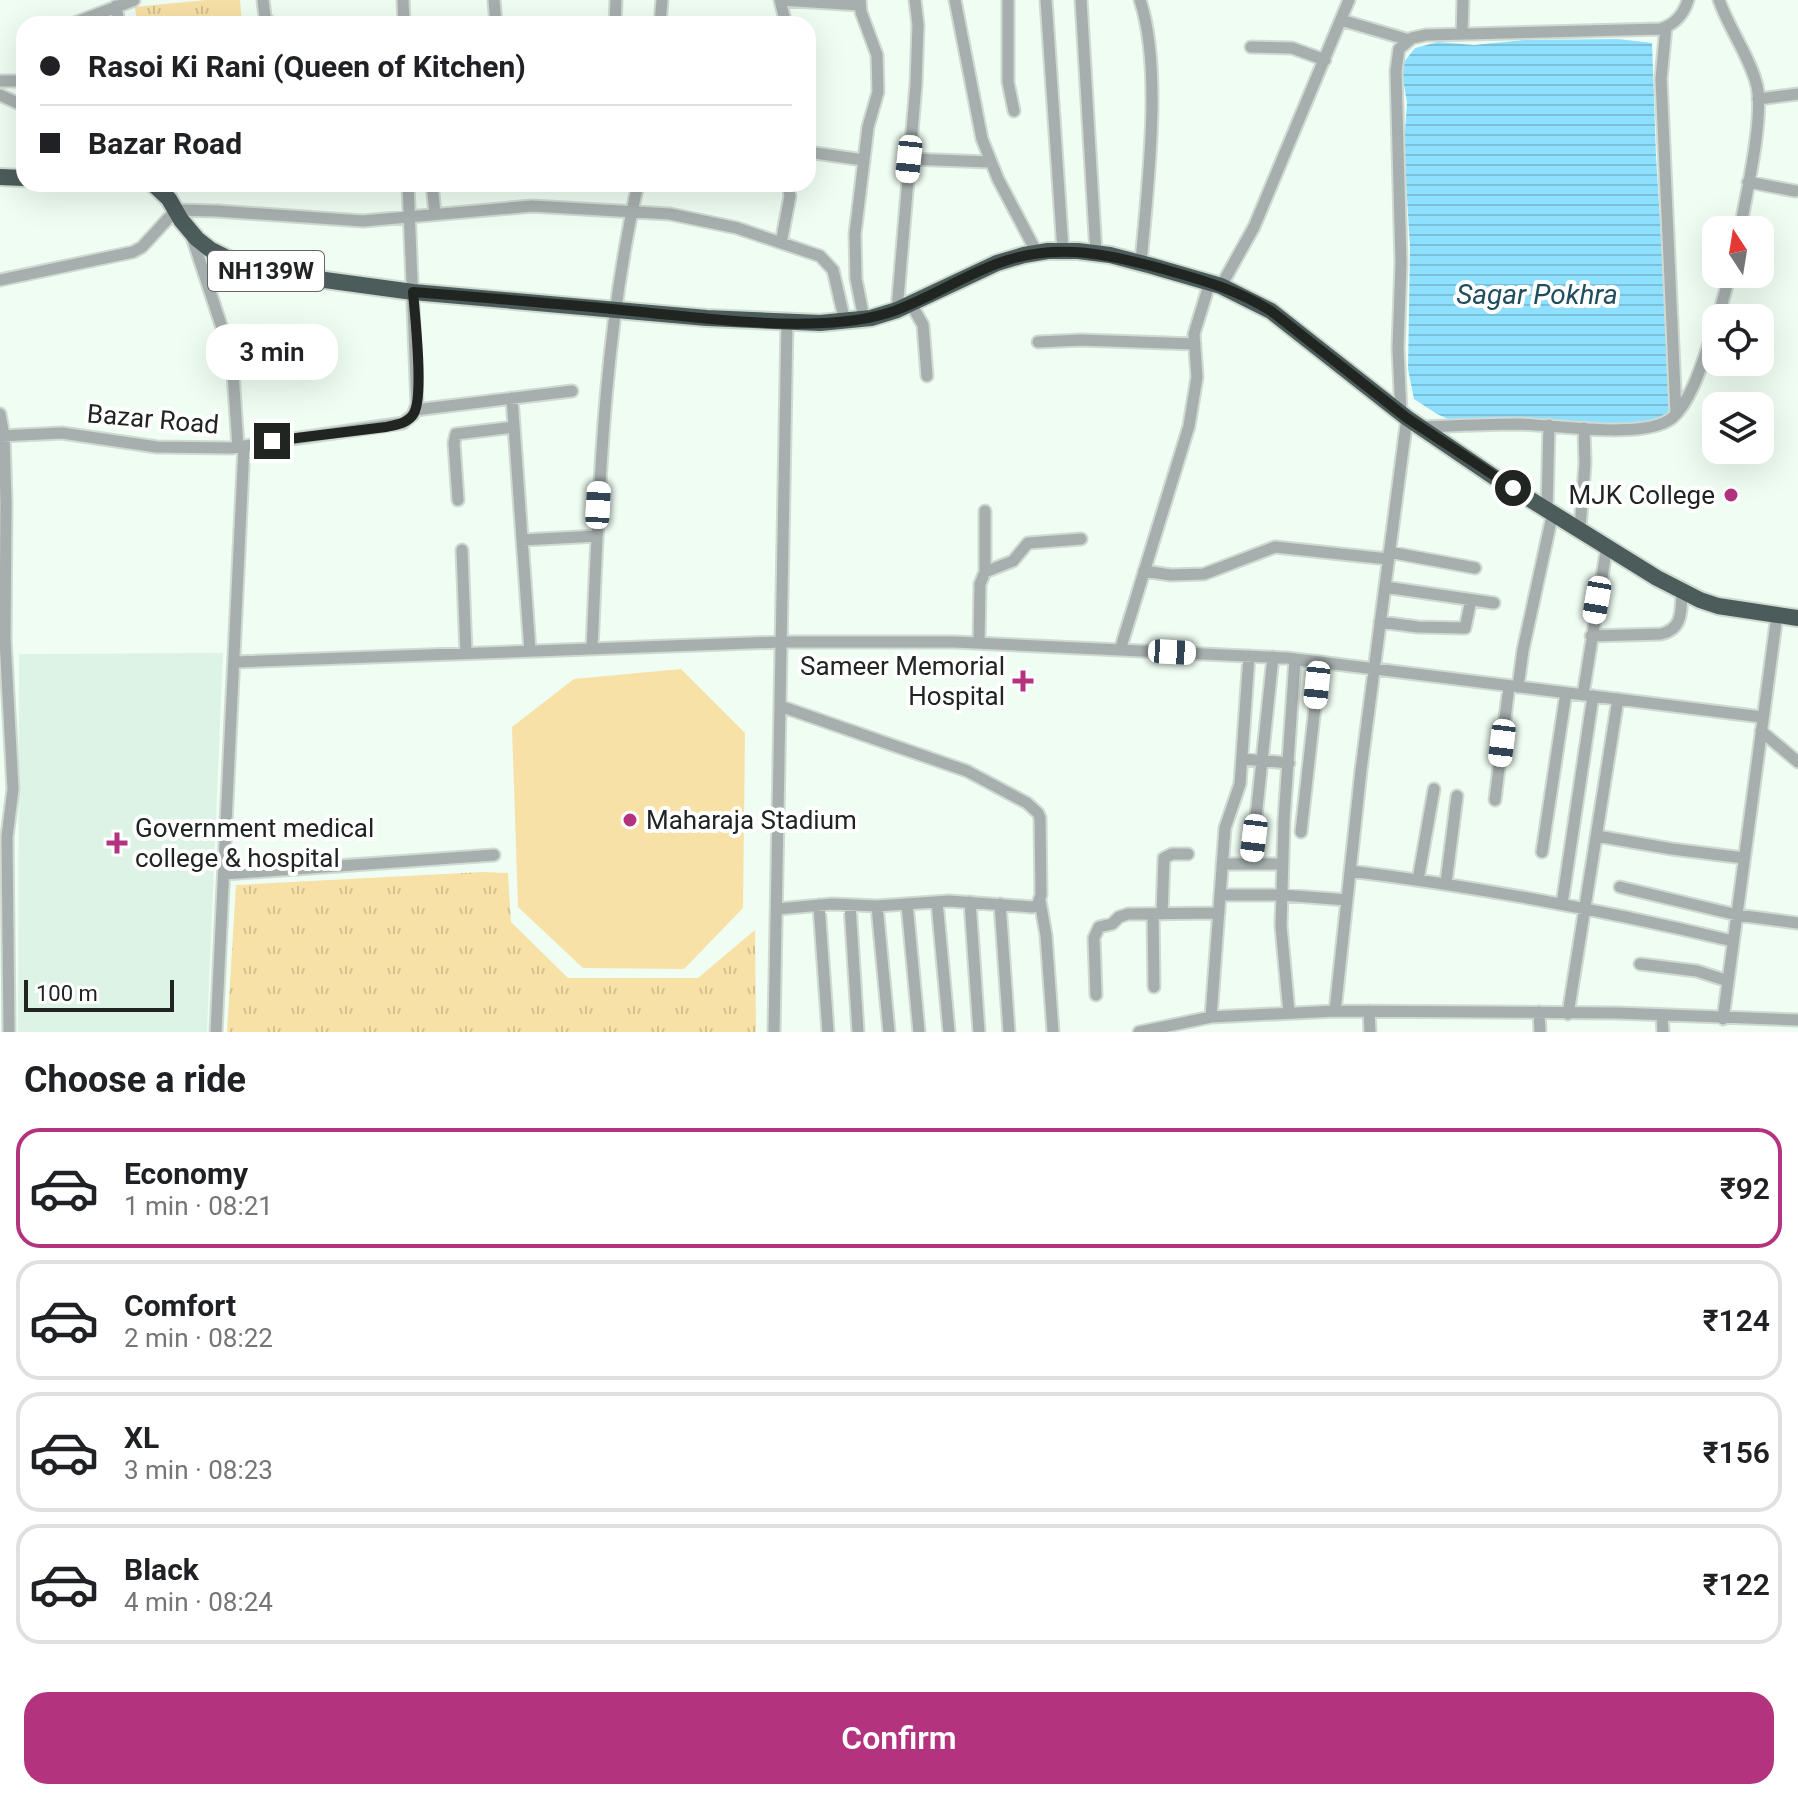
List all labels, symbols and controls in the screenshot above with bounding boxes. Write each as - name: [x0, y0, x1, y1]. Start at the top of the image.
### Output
- text: Rasoi Ki Rani (Queen of Kitchen): [88, 49, 526, 84]
- text: Bazar Road: [88, 126, 242, 161]
- car: [895, 134, 923, 184]
- north arrow: [1702, 216, 1774, 288]
- map controls: [1702, 216, 1774, 464]
- road number: NH139W: [208, 251, 324, 291]
- water label: Sagar Pokhra: [1456, 278, 1618, 311]
- button: locate: [1702, 304, 1774, 376]
- callout: 3 min: [206, 325, 338, 381]
- text: 3 min: [239, 337, 305, 367]
- button: layers: [1702, 392, 1774, 464]
- street label: Bazar Road: [86, 398, 220, 440]
- route end: [254, 423, 290, 459]
- route start: [1495, 470, 1531, 506]
- car: [585, 480, 611, 530]
- place label: MJK College: [1569, 480, 1715, 510]
- marker: MJK College: [1722, 486, 1740, 504]
- car: [1581, 574, 1613, 626]
- car: [1147, 639, 1197, 665]
- place label: Sameer Memorial Hospital: [800, 651, 1005, 711]
- car: [1303, 660, 1331, 710]
- marker: Sameer Memorial Hospital: [1012, 670, 1034, 692]
- car: [1487, 718, 1517, 768]
- place label: Maharaja Stadium: [646, 805, 857, 835]
- marker: Maharaja Stadium: [621, 811, 639, 829]
- place label: Government medical college & hospital: [135, 813, 374, 873]
- car: [1239, 813, 1269, 863]
- marker: Government medical college & hospital: [106, 832, 128, 854]
- scale bar: [24, 976, 174, 1012]
- text: 100 m: [36, 981, 98, 1006]
- text: Choose a ride: [24, 1059, 246, 1101]
- icon: car: [28, 1152, 100, 1224]
- text: Economy: [124, 1156, 248, 1191]
- text: ₹92: [1720, 1171, 1770, 1206]
- text: 1 min · 08:21: [124, 1191, 273, 1221]
- icon: car: [28, 1284, 100, 1356]
- text: Comfort: [124, 1288, 236, 1323]
- text: ₹124: [1703, 1303, 1770, 1338]
- text: 2 min · 08:22: [124, 1323, 273, 1353]
- icon: car: [28, 1416, 100, 1488]
- text: XL: [124, 1420, 159, 1455]
- text: ₹156: [1703, 1435, 1770, 1470]
- text: 3 min · 08:23: [124, 1455, 273, 1485]
- icon: car: [28, 1548, 100, 1620]
- text: Black: [124, 1552, 199, 1587]
- text: ₹122: [1703, 1567, 1770, 1602]
- text: 4 min · 08:24: [124, 1587, 273, 1617]
- button: Confirm: [24, 1692, 1774, 1784]

